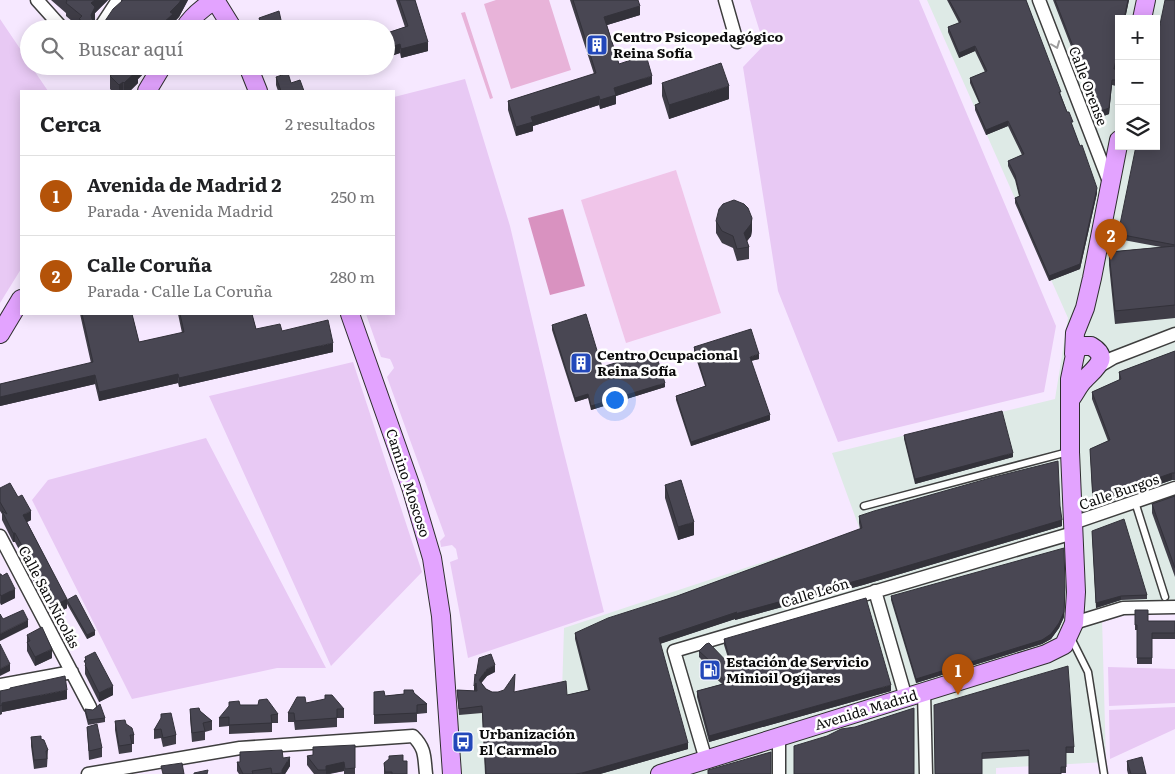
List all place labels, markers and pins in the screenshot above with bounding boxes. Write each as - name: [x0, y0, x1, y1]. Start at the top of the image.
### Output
- place label: Centro Psicopedagógico Reina Sofía: [613, 26, 783, 62]
- building icon: Centro Psicopedagógico Reina Sofía: [585, 33, 609, 57]
- pin: 2: [1095, 219, 1127, 260]
- place label: Centro Ocupacional Reina Sofía: [597, 344, 738, 380]
- building icon: Centro Ocupacional Reina Sofía: [569, 351, 593, 375]
- place label: Estación de Servicio Minioil Ogíjares: [726, 651, 869, 687]
- pin: 1: [942, 654, 974, 695]
- fuel station icon: Estación de Servicio Minioil Ogíjares: [698, 658, 722, 682]
- place label: Urbanización El Carmelo: [479, 723, 576, 759]
- bus stop icon: Urbanización El Carmelo: [451, 730, 475, 754]

